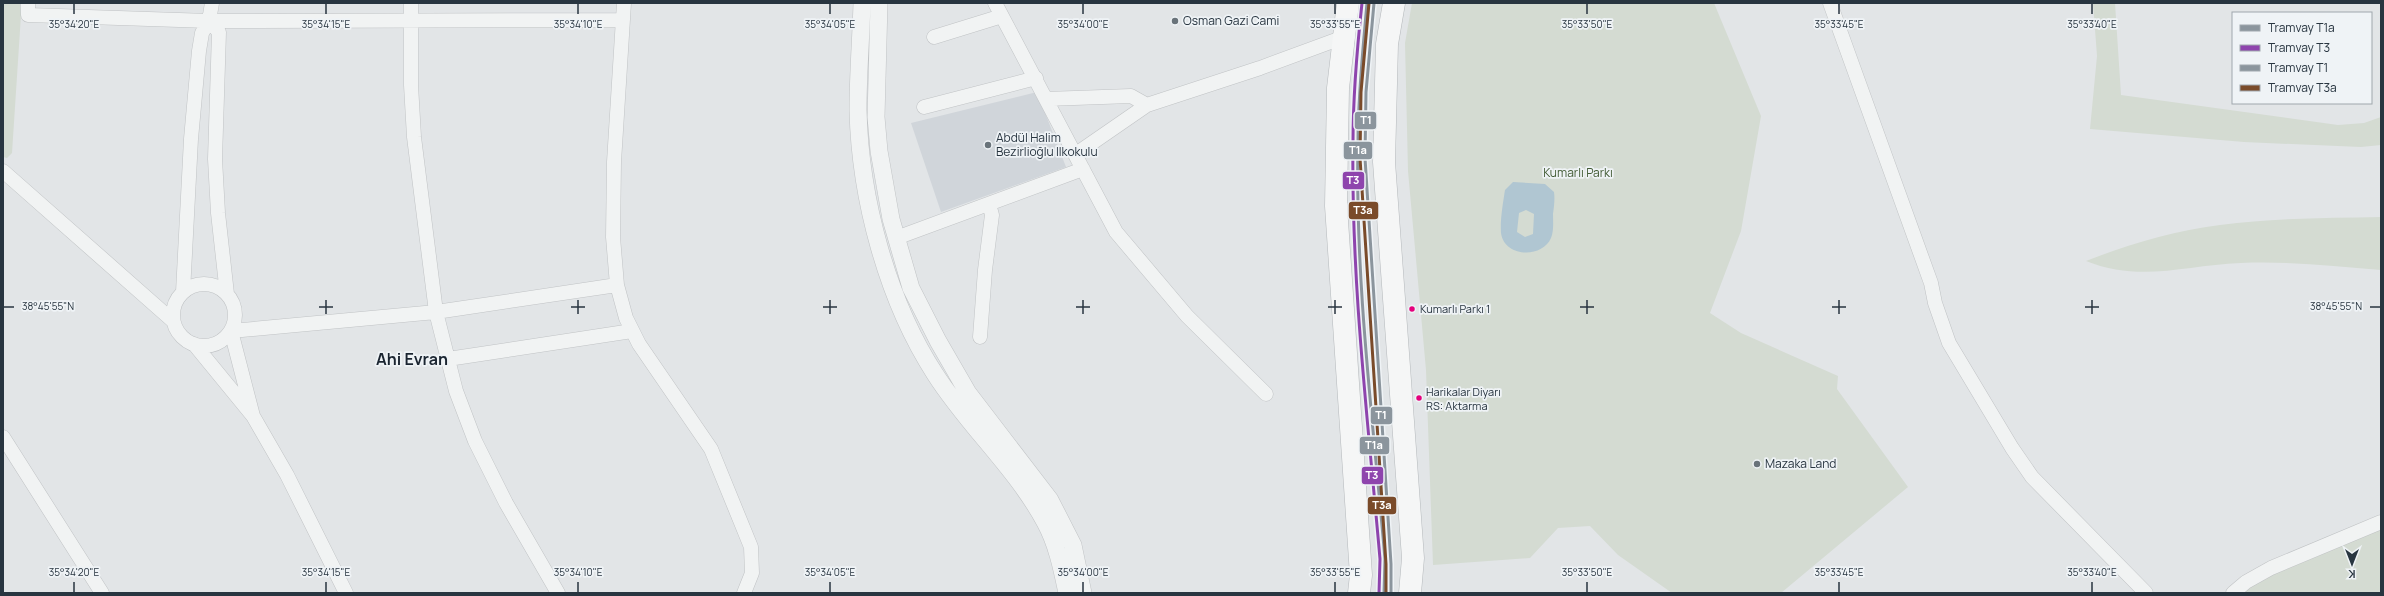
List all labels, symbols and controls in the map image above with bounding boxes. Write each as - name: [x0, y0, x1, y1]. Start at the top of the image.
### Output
- place label: Osman Gazi Cami: [1183, 12, 1279, 29]
- legend: [2232, 12, 2372, 104]
- marker: Osman Gazi Cami: [1170, 16, 1180, 26]
- text: 35°34'20"E: [49, 17, 100, 31]
- text: 35°34'15"E: [302, 17, 350, 31]
- text: 35°34'10"E: [554, 17, 603, 31]
- text: 35°34'05"E: [805, 17, 856, 31]
- text: 35°34'00"E: [1058, 17, 1109, 31]
- text: 35°33'55"E: [1310, 17, 1360, 31]
- text: 35°33'50"E: [1562, 17, 1613, 31]
- text: 35°33'45"E: [1814, 17, 1864, 31]
- text: 35°33'40"E: [2067, 17, 2117, 31]
- text: Tramvay T1a: [2268, 19, 2335, 36]
- text: Tramvay T3: [2268, 39, 2330, 56]
- text: Tramvay T1: [2268, 59, 2328, 76]
- text: Tramvay T3a: [2268, 79, 2337, 96]
- line badge: T1: [1354, 111, 1377, 130]
- text: T1: [1360, 112, 1372, 127]
- place label: Abdül Halim Bezirlioğlu Ilkokulu: [996, 129, 1098, 160]
- marker: Abdül Halim Bezirlioğlu Ilkokulu: [983, 140, 993, 150]
- line badge: T1a: [1343, 141, 1373, 160]
- text: T1a: [1349, 142, 1367, 157]
- park label: Kumarlı Parkı: [1543, 164, 1613, 181]
- line badge: T3: [1342, 171, 1365, 190]
- text: T3: [1346, 172, 1360, 187]
- line badge: T3a: [1348, 201, 1379, 220]
- text: T3a: [1353, 202, 1373, 217]
- text: 38°45'55"N: [22, 299, 74, 313]
- text: 38°45'55"N: [2310, 299, 2362, 313]
- place label: Kumarlı Parkı 1: [1420, 301, 1490, 316]
- marker: Kumarlı Parkı 1: [1407, 304, 1417, 314]
- district label: Ahi Evran: [376, 348, 448, 370]
- place label: Harikalar Diyarı RS: Aktarma: [1426, 384, 1501, 413]
- marker: Harikalar Diyarı RS: Aktarma: [1414, 393, 1424, 403]
- line badge: T1: [1370, 406, 1393, 425]
- text: T1: [1375, 407, 1387, 422]
- line badge: T1a: [1359, 436, 1390, 455]
- text: T1a: [1365, 437, 1383, 452]
- place label: Mazaka Land: [1765, 455, 1836, 472]
- marker: Mazaka Land: [1752, 459, 1762, 469]
- line badge: T3: [1361, 466, 1384, 485]
- text: T3: [1365, 467, 1379, 482]
- line badge: T3a: [1367, 496, 1397, 515]
- text: T3a: [1372, 497, 1392, 512]
- north arrow: [2332, 544, 2372, 584]
- text: 35°34'20"E: [49, 565, 100, 579]
- text: 35°34'15"E: [302, 565, 350, 579]
- text: 35°34'10"E: [554, 565, 603, 579]
- text: 35°34'05"E: [805, 565, 856, 579]
- text: 35°34'00"E: [1058, 565, 1109, 579]
- text: 35°33'55"E: [1310, 565, 1360, 579]
- text: 35°33'50"E: [1562, 565, 1613, 579]
- text: 35°33'45"E: [1814, 565, 1864, 579]
- text: 35°33'40"E: [2067, 565, 2117, 579]
- text: K: [2348, 567, 2356, 582]

